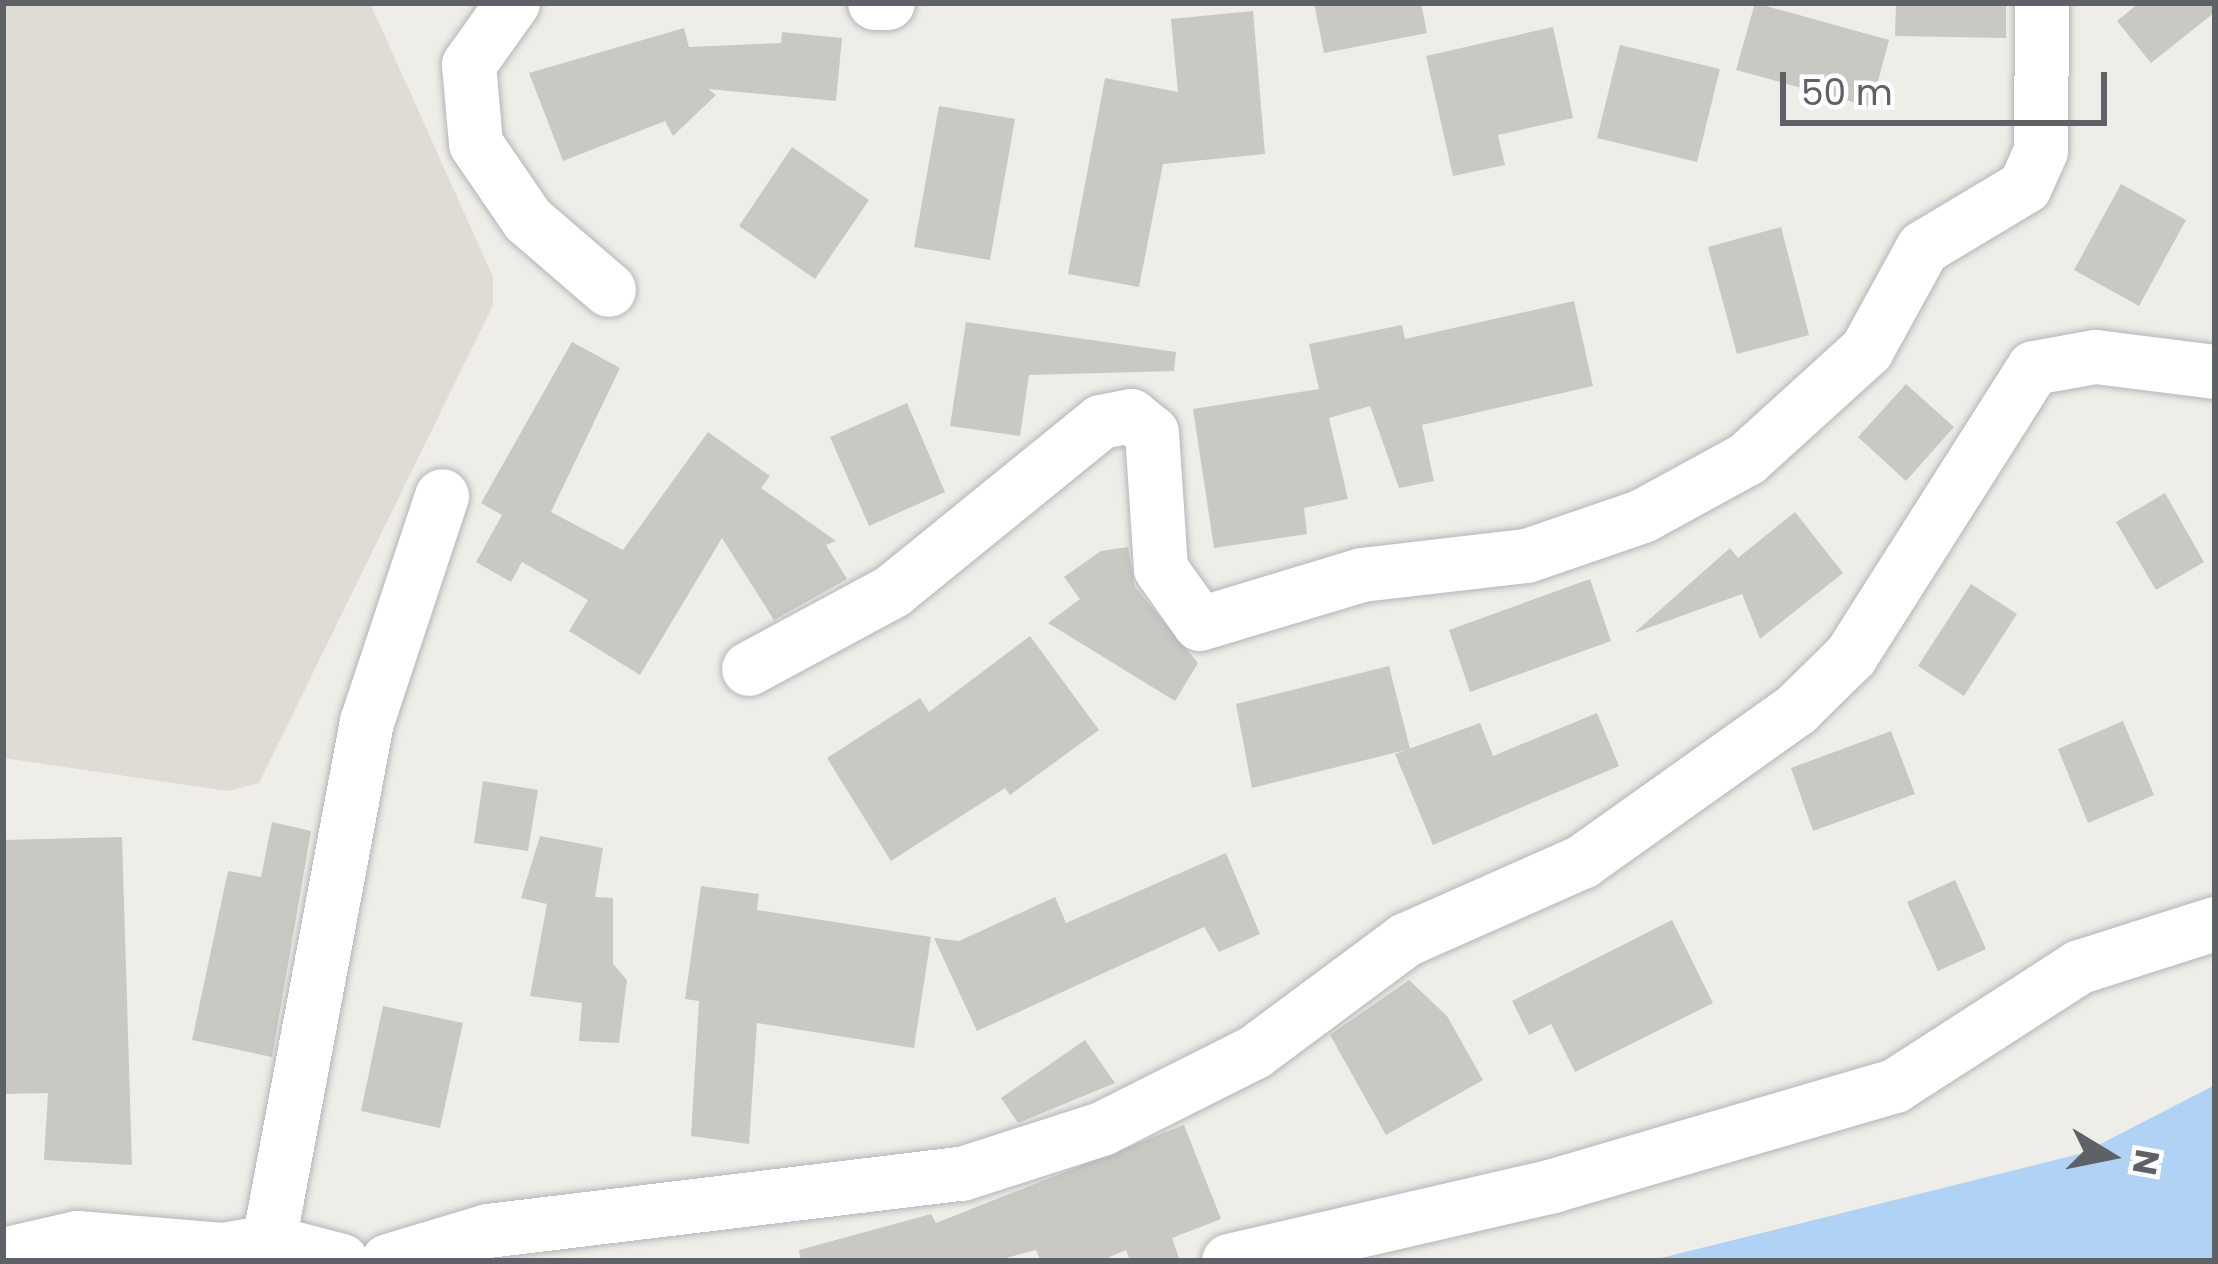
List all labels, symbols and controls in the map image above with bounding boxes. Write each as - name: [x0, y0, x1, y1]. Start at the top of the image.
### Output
- scale bar: [1786, 48, 2113, 122]
- text: 50 m: [1801, 67, 1893, 118]
- north arrow: [2050, 1096, 2170, 1216]
- text: N: [2121, 1146, 2171, 1179]

